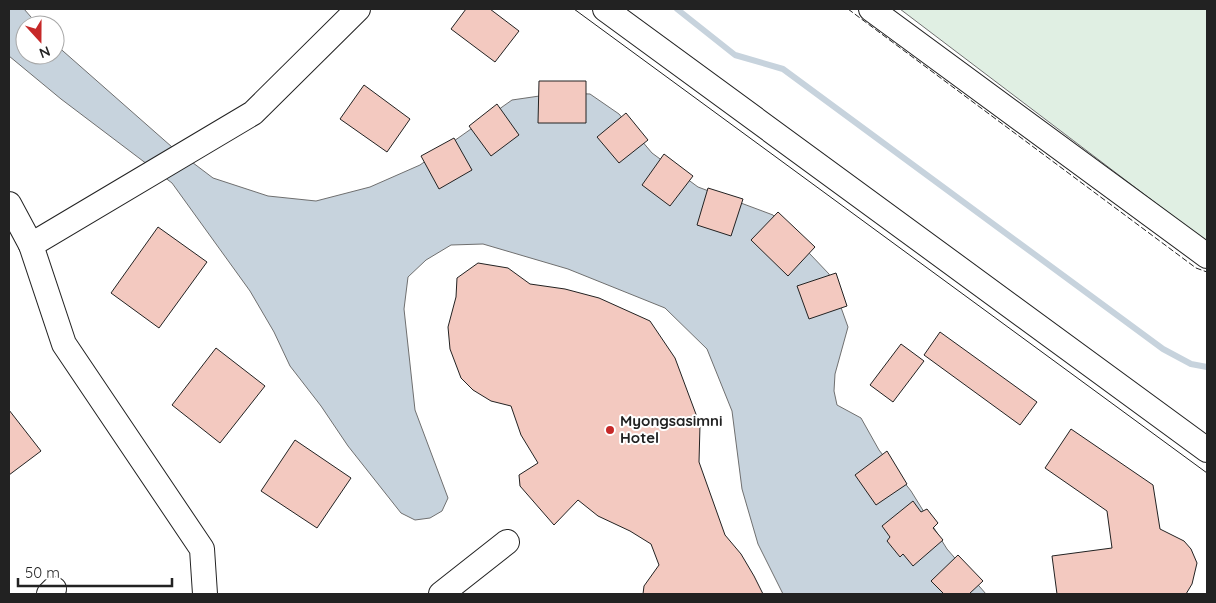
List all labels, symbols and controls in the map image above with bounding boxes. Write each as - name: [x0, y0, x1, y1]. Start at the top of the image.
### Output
- north arrow: [15, 15, 65, 65]
- text: N: [37, 42, 53, 62]
- place label: Myongsasimni Hotel: [620, 411, 723, 447]
- marker: Myongsasimni Hotel: [604, 424, 616, 436]
- scale bar: [18, 556, 171, 588]
- text: 50 m: [25, 563, 60, 582]

